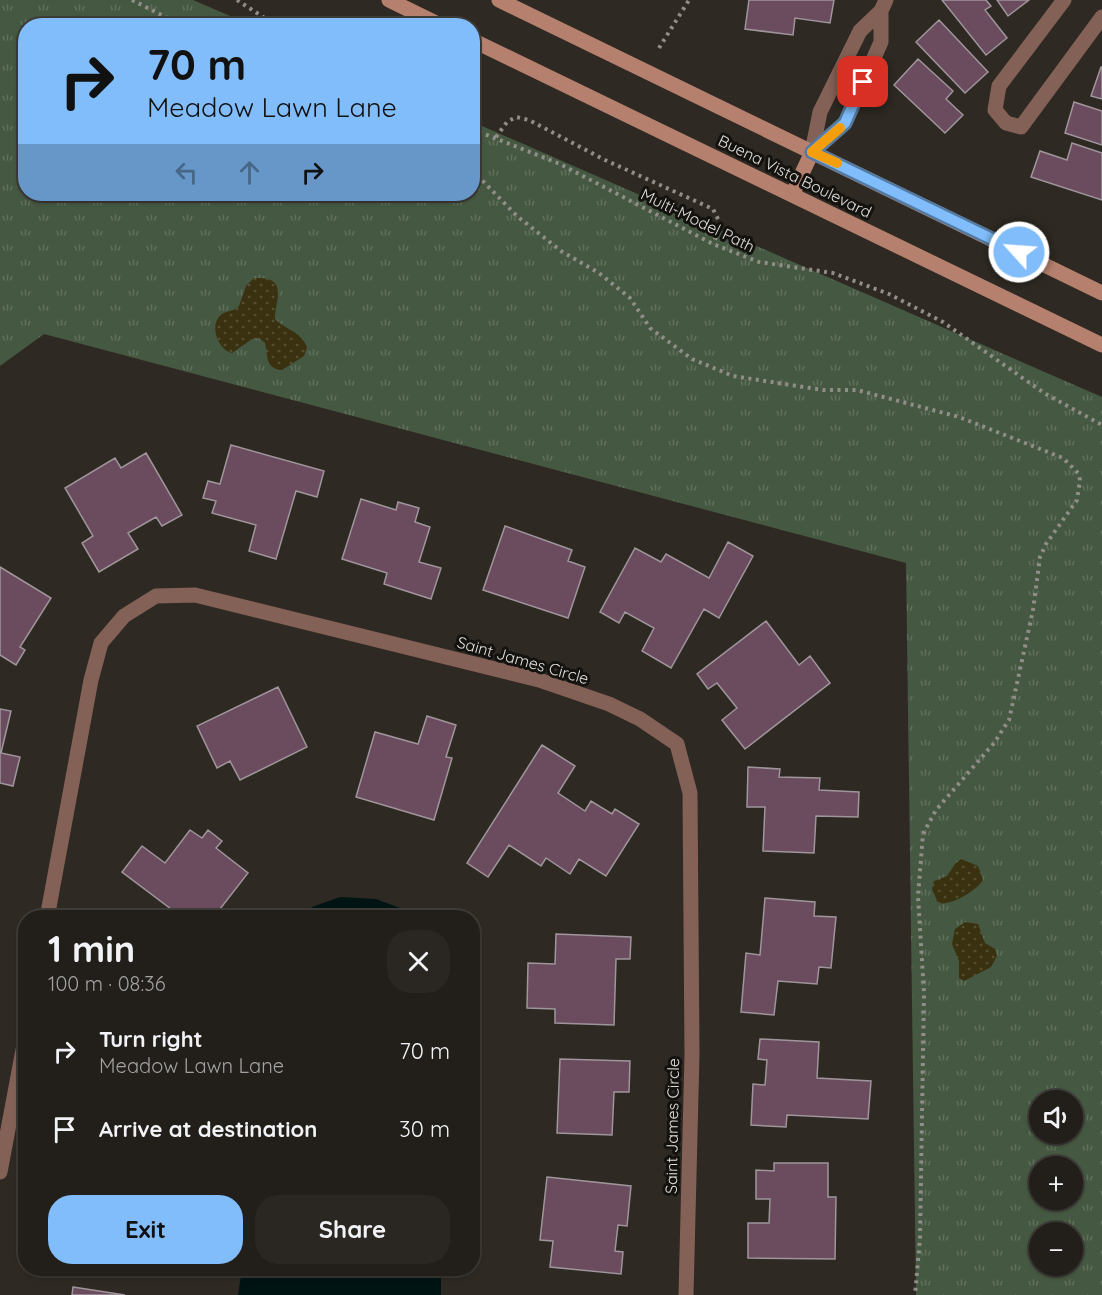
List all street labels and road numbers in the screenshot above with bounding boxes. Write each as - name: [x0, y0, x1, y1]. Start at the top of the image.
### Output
- street label: Buena Vista Boulevard: [715, 130, 875, 222]
- street label: Multi-Model Path: [638, 184, 758, 256]
- street label: Saint James Circle: [455, 632, 591, 688]
- street label: Saint James Circle: [661, 1058, 683, 1194]

